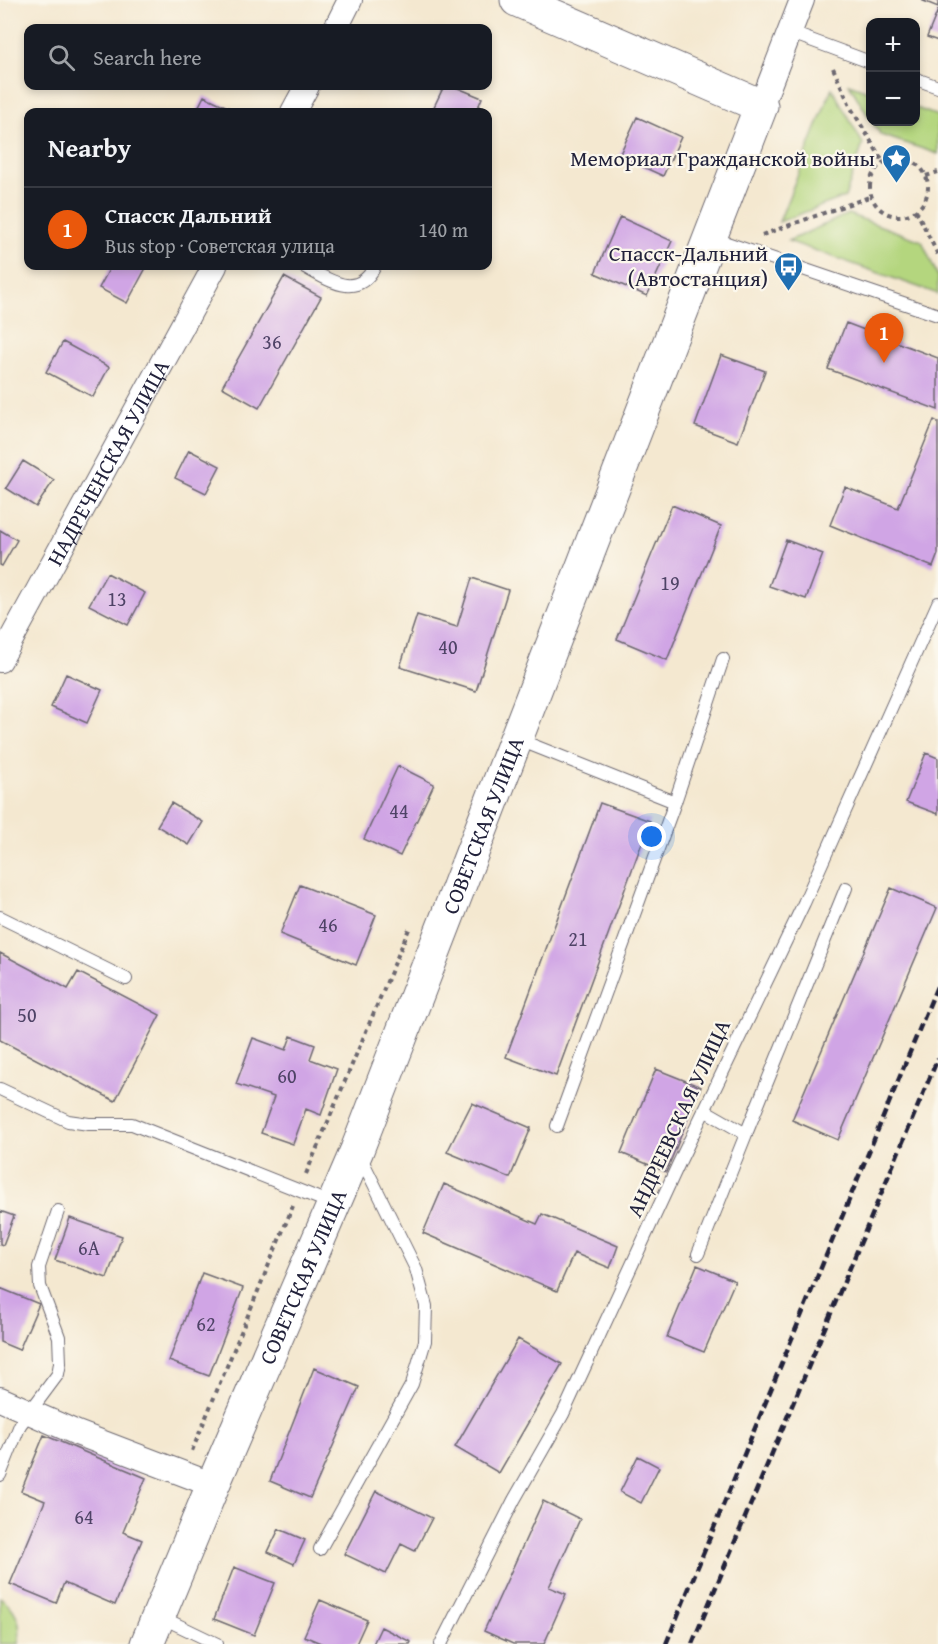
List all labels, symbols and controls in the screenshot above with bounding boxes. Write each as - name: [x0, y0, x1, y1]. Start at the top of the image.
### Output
- map controls: [866, 18, 920, 126]
- button: +: [866, 18, 920, 72]
- search box: [24, 24, 492, 90]
- icon: search: [45, 41, 78, 74]
- text: Search here: [93, 41, 202, 73]
- button: −: [866, 72, 920, 126]
- text: Nearby: [48, 128, 131, 167]
- place label: Мемориал Гражданской войны: [570, 142, 875, 174]
- place icon: Мемориал Гражданской войны: [880, 142, 912, 184]
- text: Спасск Дальний: [105, 199, 271, 231]
- text: 1: [62, 215, 73, 244]
- text: 140 m: [418, 215, 468, 244]
- text: Bus stop · Советская улица: [105, 231, 335, 260]
- place label: Спасск-Дальний (Автостанция): [609, 237, 768, 294]
- bus stop icon: Спасск-Дальний (Автостанция): [773, 250, 805, 292]
- pin: 1: [864, 314, 904, 363]
- house number: 36: [262, 327, 282, 356]
- street label: НАДРЕЧЕНСКАЯ УЛИЦА: [39, 353, 177, 571]
- house number: 19: [660, 568, 680, 597]
- house number: 13: [107, 584, 127, 613]
- house number: 40: [438, 632, 458, 661]
- street label: СОВЕТСКАЯ УЛИЦА: [434, 731, 532, 919]
- house number: 44: [389, 796, 409, 825]
- your location: [637, 822, 666, 851]
- house number: 46: [318, 910, 338, 939]
- house number: 21: [568, 924, 588, 953]
- house number: 50: [17, 1000, 37, 1029]
- street label: АНДРЕЕВСКАЯ УЛИЦА: [618, 1013, 738, 1222]
- house number: 60: [277, 1061, 297, 1090]
- street label: СОВЕТСКАЯ УЛИЦА: [251, 1183, 355, 1369]
- house number: 6А: [78, 1233, 100, 1262]
- house number: 62: [196, 1309, 216, 1338]
- house number: 64: [74, 1502, 94, 1531]

